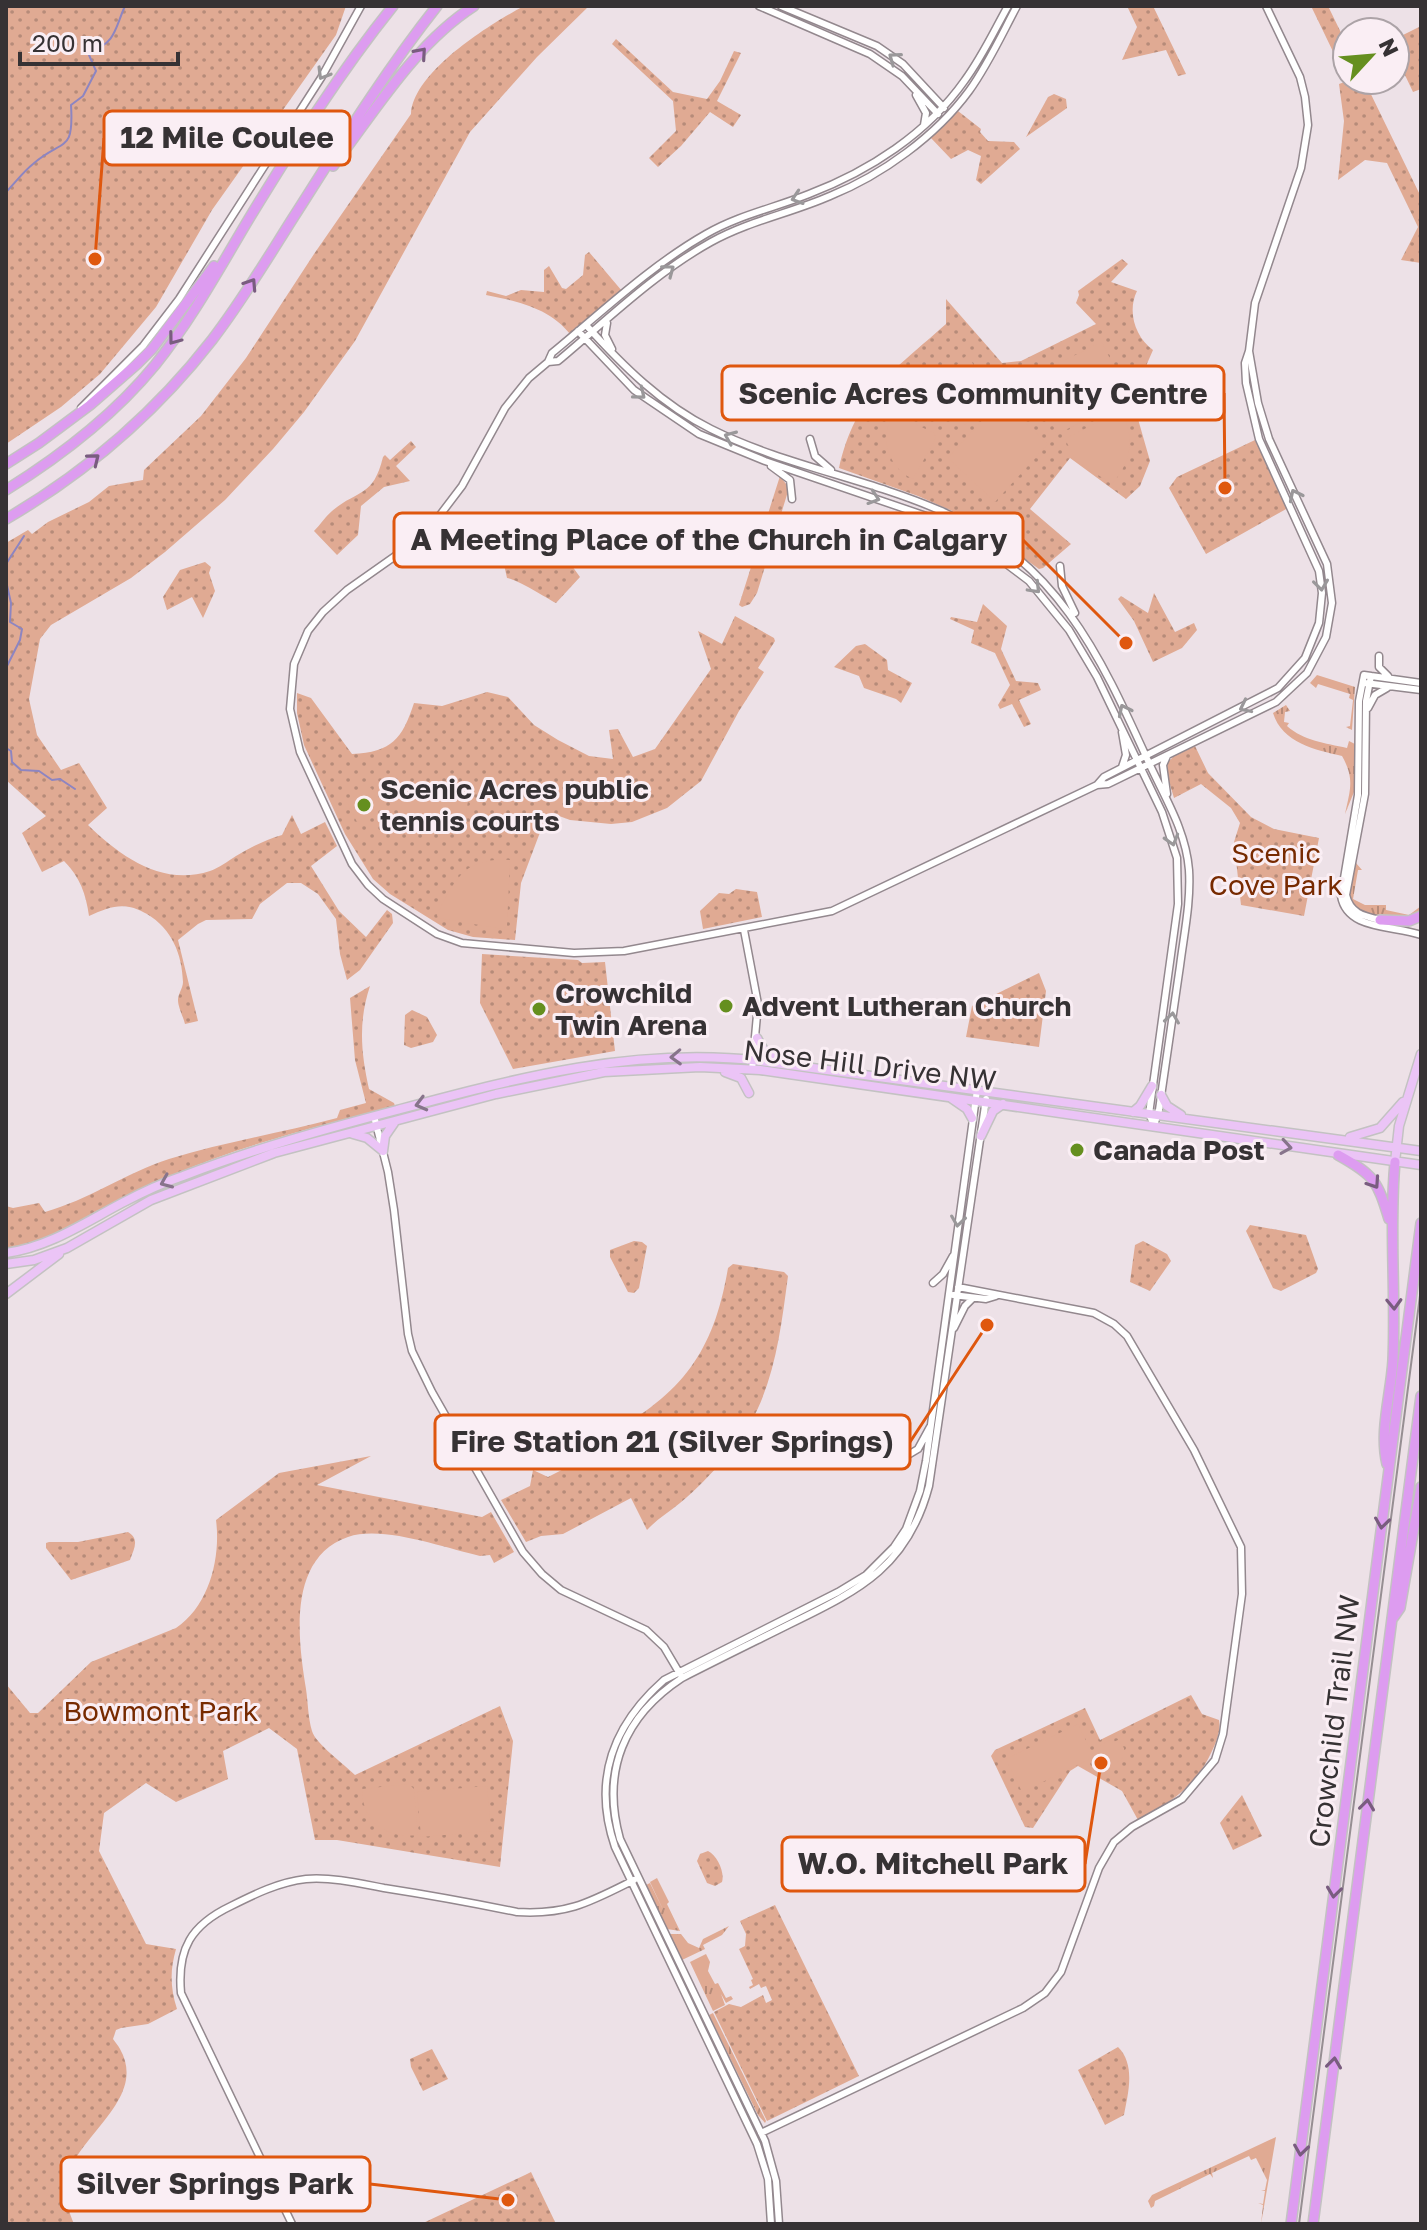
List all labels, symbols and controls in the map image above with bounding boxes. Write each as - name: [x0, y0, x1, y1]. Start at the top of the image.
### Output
- scale bar: [20, 16, 178, 66]
- north arrow: [1331, 16, 1411, 96]
- text: 200 m: [32, 28, 103, 57]
- text: N: [1374, 34, 1405, 60]
- one-way arrow: [411, 48, 426, 63]
- one-way arrow: [888, 54, 903, 68]
- one-way arrow: [317, 65, 333, 80]
- callout: 12 Mile Coulee: [104, 111, 350, 165]
- text: 12 Mile Coulee: [120, 119, 334, 155]
- one-way arrow: [790, 189, 804, 205]
- one-way arrow: [660, 265, 675, 280]
- one-way arrow: [241, 279, 256, 293]
- one-way arrow: [170, 330, 184, 345]
- callout: Scenic Acres Community Centre: [722, 366, 1224, 420]
- text: Scenic Acres Community Centre: [738, 375, 1208, 411]
- one-way arrow: [631, 384, 645, 399]
- one-way arrow: [724, 431, 738, 447]
- one-way arrow: [85, 454, 99, 469]
- one-way arrow: [867, 489, 881, 505]
- one-way arrow: [1290, 489, 1305, 504]
- callout: A Meeting Place of the Church in Calgary: [394, 513, 1023, 567]
- text: A Meeting Place of the Church in Calgary: [411, 521, 1007, 557]
- one-way arrow: [1026, 579, 1040, 593]
- one-way arrow: [1312, 579, 1329, 592]
- one-way arrow: [1239, 697, 1254, 712]
- one-way arrow: [1118, 704, 1134, 719]
- place label: Scenic Acres public tennis courts: [380, 772, 649, 837]
- marker: Scenic Acres public tennis courts: [355, 796, 373, 814]
- one-way arrow: [1163, 833, 1179, 846]
- park label: Scenic Cove Park: [1209, 836, 1343, 901]
- place label: Crowchild Twin Arena: [555, 976, 707, 1041]
- place label: Advent Lutheran Church: [742, 989, 1071, 1022]
- marker: Advent Lutheran Church: [717, 997, 735, 1015]
- marker: Crowchild Twin Arena: [530, 1000, 548, 1018]
- one-way arrow: [1163, 1011, 1180, 1024]
- street label: Nose Hill Drive NW: [742, 1033, 998, 1096]
- one-way arrow: [669, 1048, 682, 1066]
- one-way arrow: [414, 1094, 428, 1111]
- place label: Canada Post: [1093, 1133, 1265, 1166]
- one-way arrow: [1279, 1137, 1293, 1154]
- marker: Canada Post: [1068, 1141, 1086, 1159]
- one-way arrow: [160, 1173, 174, 1189]
- one-way arrow: [1364, 1175, 1379, 1189]
- one-way arrow: [950, 1214, 967, 1228]
- one-way arrow: [1385, 1298, 1402, 1311]
- callout: Fire Station 21 (Silver Springs): [435, 1415, 910, 1469]
- text: Fire Station 21 (Silver Springs): [450, 1423, 894, 1459]
- one-way arrow: [1374, 1516, 1391, 1530]
- street label: Crowchild Trail NW: [1302, 1593, 1365, 1849]
- park label: Bowmont Park: [63, 1694, 259, 1727]
- one-way arrow: [1358, 1799, 1375, 1812]
- callout: W.O. Mitchell Park: [782, 1837, 1085, 1891]
- text: W.O. Mitchell Park: [797, 1845, 1069, 1881]
- one-way arrow: [1326, 1885, 1343, 1899]
- one-way arrow: [1325, 2057, 1342, 2070]
- one-way arrow: [1293, 2143, 1310, 2157]
- callout: Silver Springs Park: [61, 2157, 370, 2211]
- text: Silver Springs Park: [76, 2165, 354, 2201]

